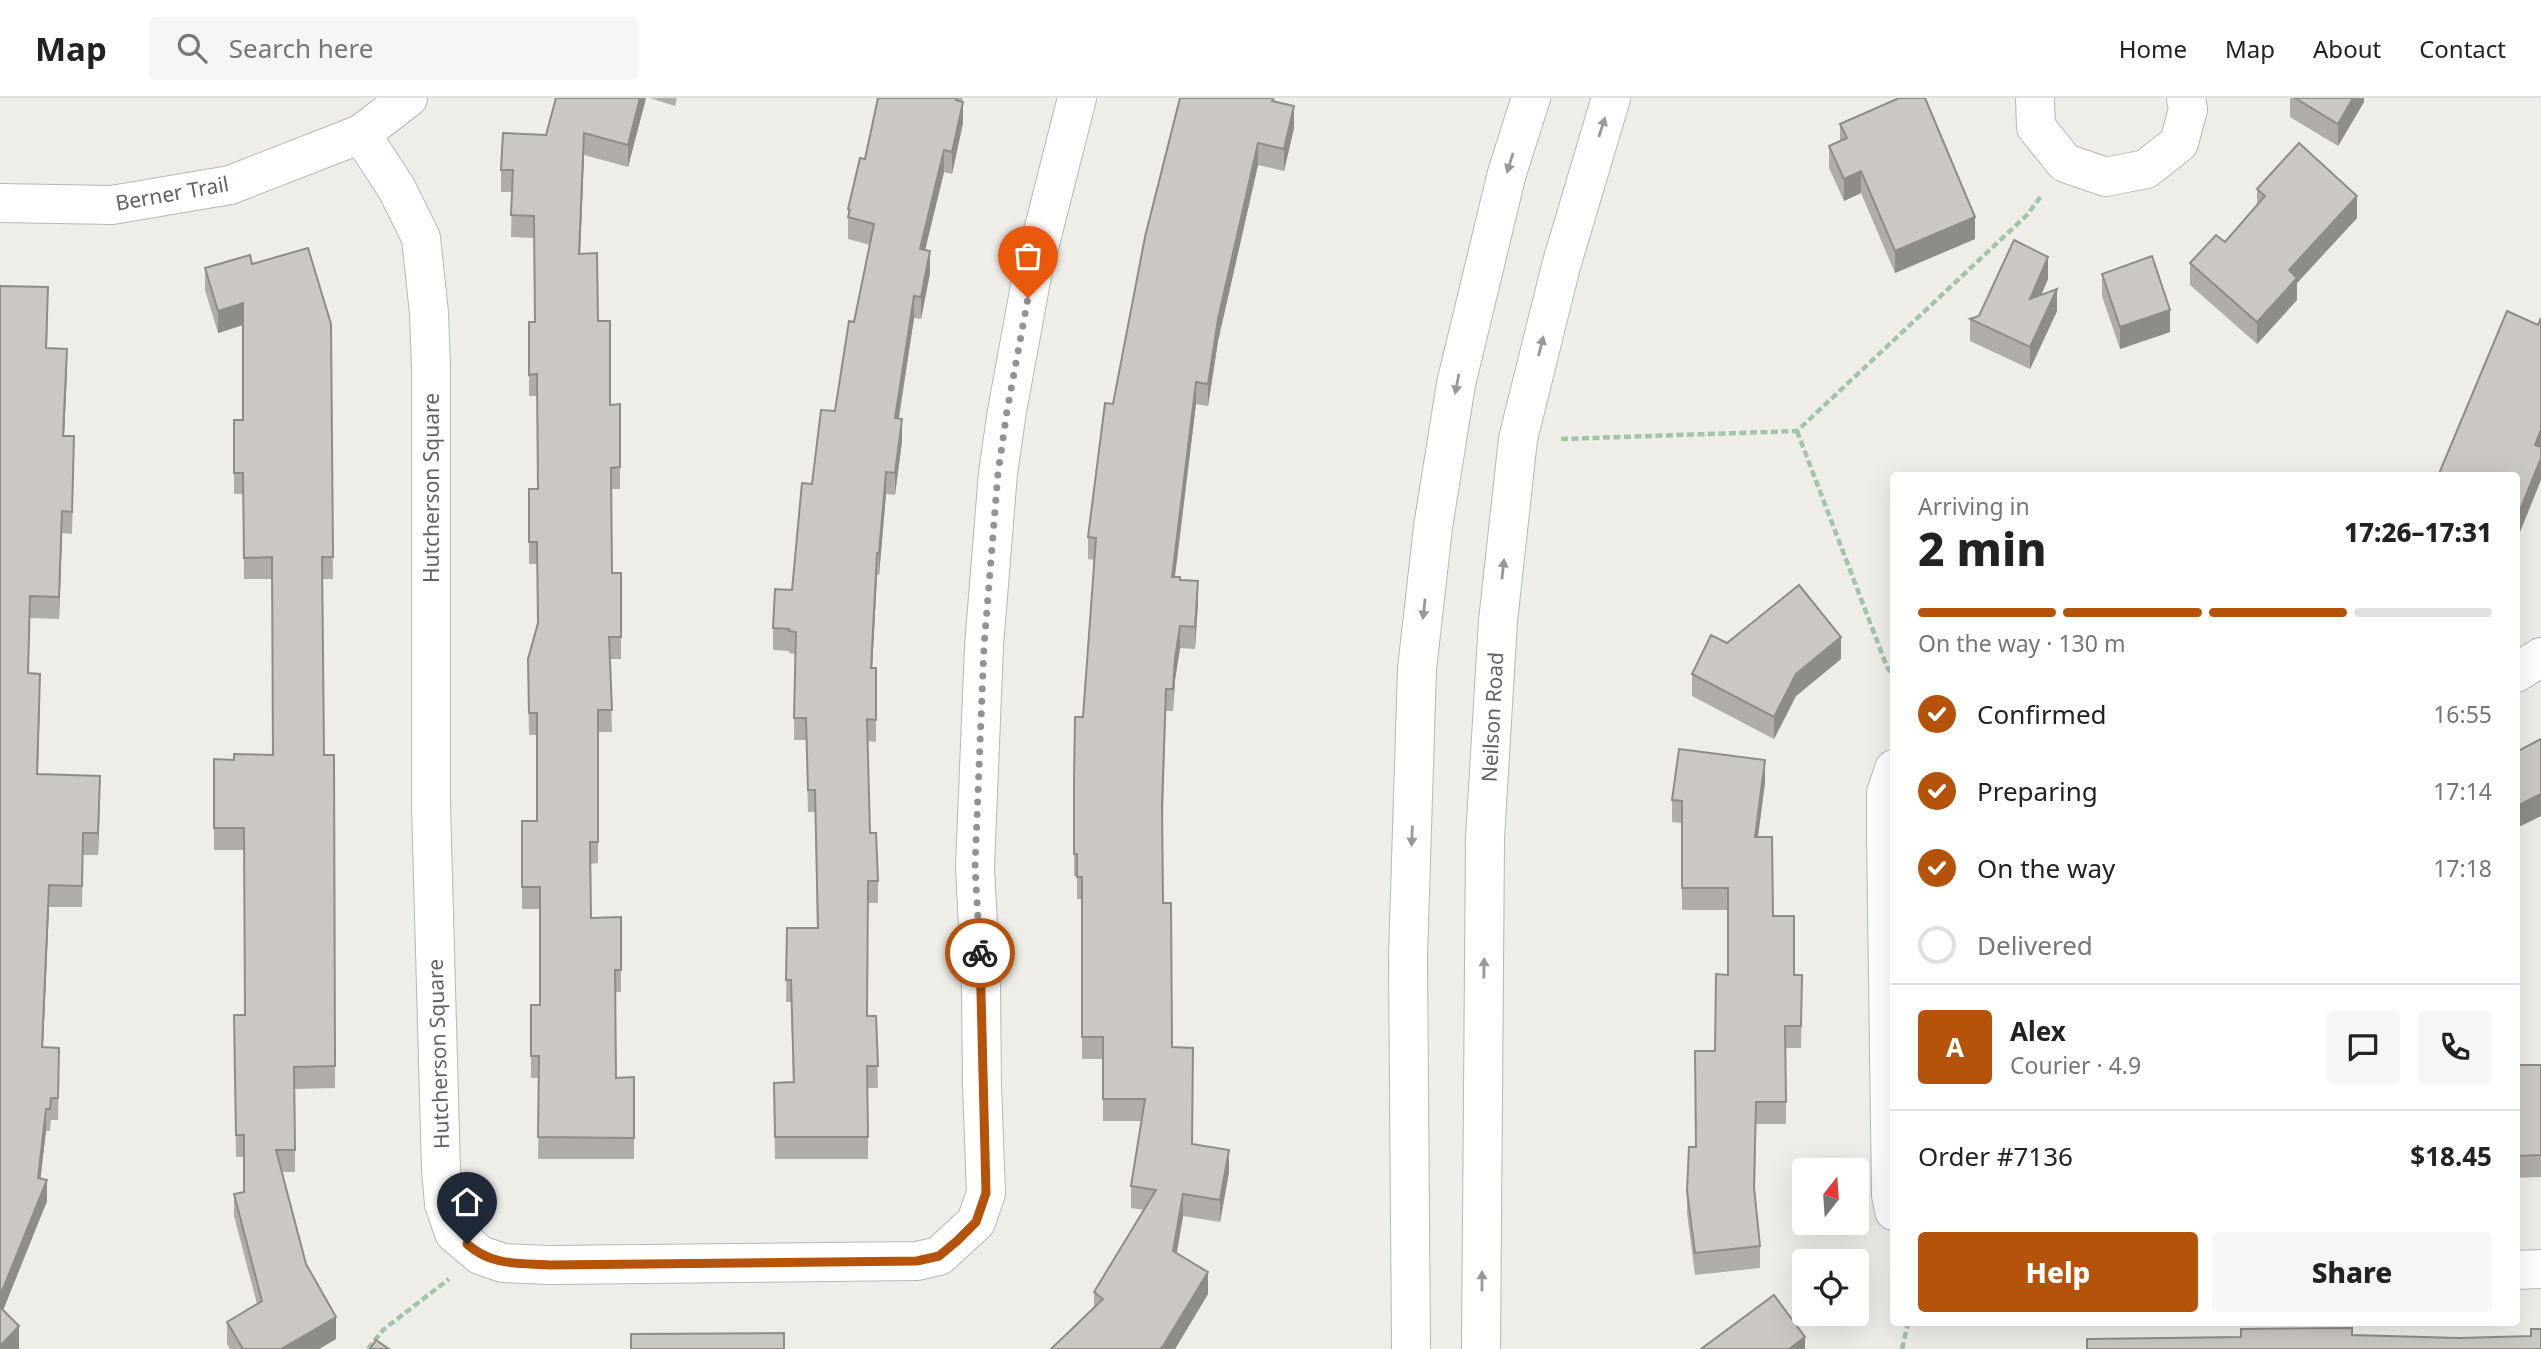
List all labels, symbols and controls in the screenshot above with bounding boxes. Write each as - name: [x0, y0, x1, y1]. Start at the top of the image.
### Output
- search box: [149, 17, 639, 80]
- text: Map: [35, 26, 107, 71]
- icon: search: [173, 29, 211, 67]
- text: Search here: [229, 30, 373, 66]
- text: Home: [2119, 32, 2187, 65]
- text: Map: [2225, 32, 2275, 65]
- text: About: [2313, 32, 2381, 65]
- text: Contact: [2419, 32, 2506, 65]
- one-way arrow: [1597, 116, 1608, 137]
- one-way arrow: [1505, 153, 1515, 174]
- street label: Berner Trail: [113, 169, 231, 217]
- pin: [998, 226, 1058, 298]
- icon: bag: [1009, 237, 1047, 275]
- one-way arrow: [1536, 334, 1547, 356]
- one-way arrow: [1451, 373, 1462, 395]
- street label: Hutcherson Square: [417, 393, 445, 583]
- text: Arriving in: [1918, 490, 2030, 522]
- text: 17:26–17:31: [2344, 514, 2492, 550]
- text: 2 min: [1918, 517, 2047, 579]
- one-way arrow: [1498, 558, 1509, 580]
- one-way arrow: [1418, 598, 1429, 620]
- text: On the way · 130 m: [1918, 627, 2125, 659]
- street label: Neilson Road: [1475, 651, 1509, 783]
- icon: check: [1918, 695, 1956, 733]
- text: Confirmed: [1977, 696, 2107, 732]
- text: 16:55: [2433, 698, 2492, 730]
- icon: check: [1918, 772, 1956, 810]
- text: Preparing: [1977, 773, 2098, 809]
- text: 17:14: [2433, 775, 2492, 807]
- one-way arrow: [1406, 825, 1417, 847]
- icon: check: [1918, 849, 1956, 887]
- text: On the way: [1977, 850, 2115, 886]
- text: 17:18: [2433, 852, 2492, 884]
- courier: [945, 918, 1015, 988]
- text: Delivered: [1977, 927, 2093, 963]
- icon: bike: [961, 934, 999, 972]
- one-way arrow: [1478, 957, 1490, 979]
- street label: Hutcherson Square: [421, 958, 455, 1150]
- button: chat: [2326, 1010, 2400, 1084]
- button: phone: [2418, 1010, 2492, 1084]
- text: Alex: [2010, 1013, 2066, 1049]
- text: A: [1946, 1029, 1964, 1065]
- text: Courier · 4.9: [2010, 1049, 2141, 1081]
- text: Order #7136: [1918, 1138, 2073, 1174]
- text: $18.45: [2410, 1138, 2492, 1174]
- north arrow: [1792, 1158, 1869, 1236]
- map controls: [1792, 1158, 1869, 1326]
- pin: [437, 1172, 497, 1244]
- icon: home: [448, 1183, 486, 1221]
- button: Help: [1918, 1232, 2198, 1312]
- button: Share: [2212, 1232, 2492, 1312]
- button: locate: [1792, 1249, 1869, 1326]
- one-way arrow: [1476, 1270, 1488, 1292]

